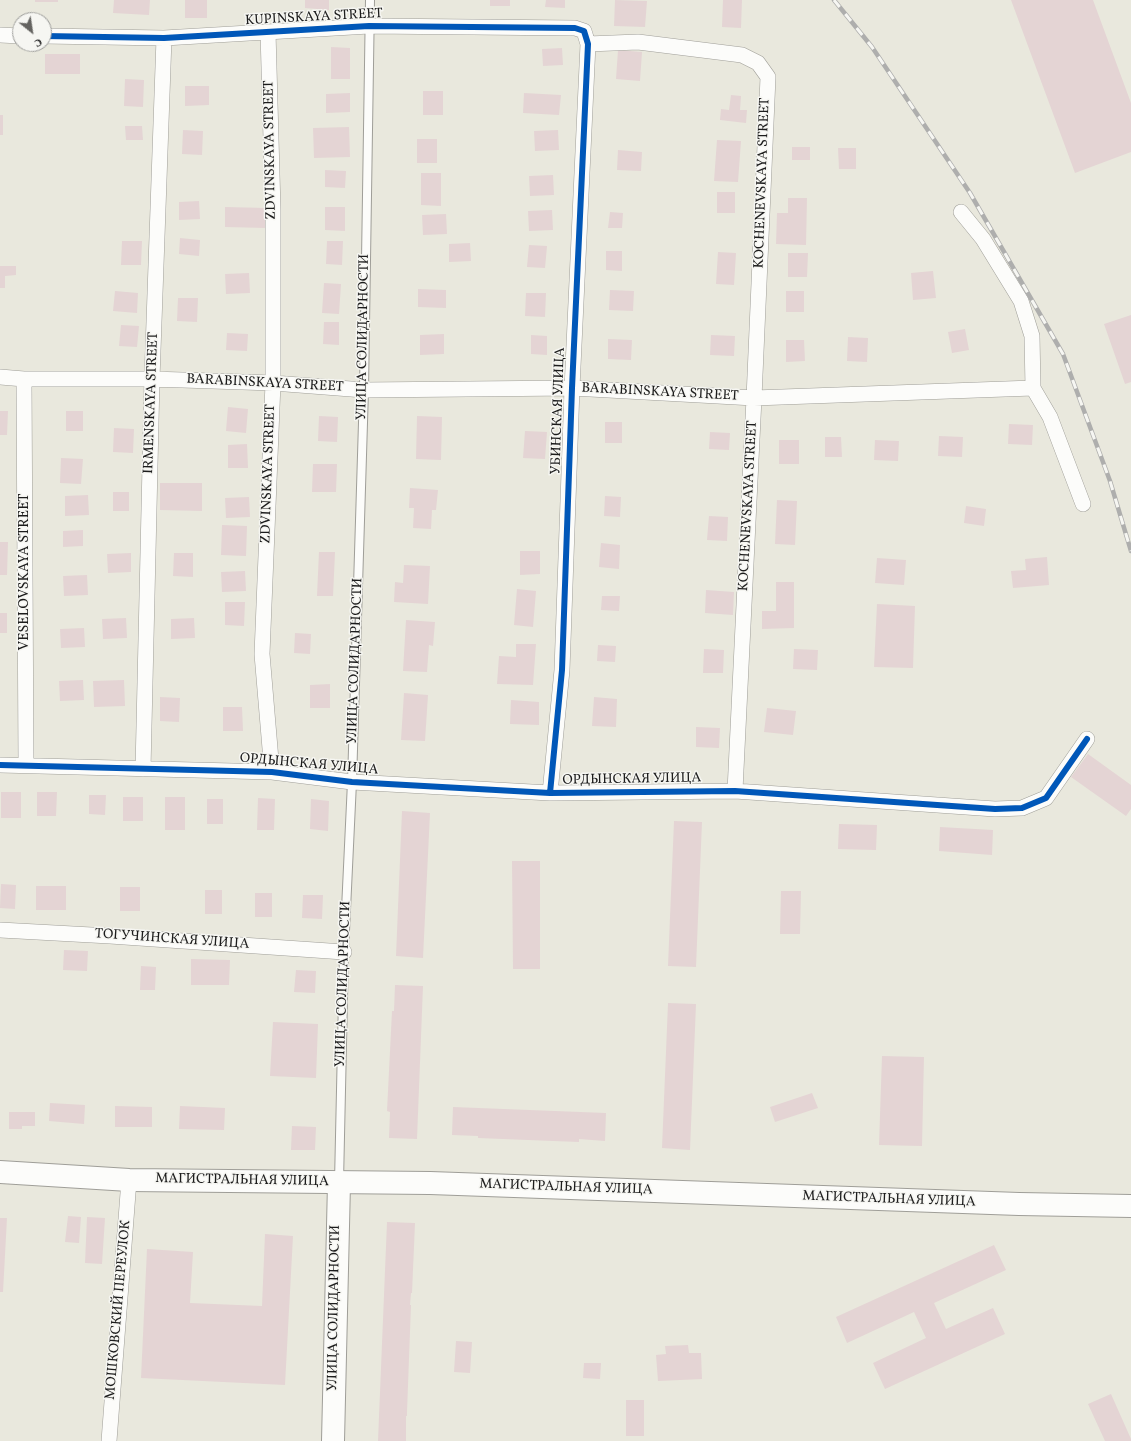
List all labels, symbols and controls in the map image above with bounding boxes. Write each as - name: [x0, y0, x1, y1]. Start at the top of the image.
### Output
- street label: KUPINSKAYA STREET: [245, 6, 383, 30]
- north arrow: [12, 12, 52, 52]
- text: С: [31, 34, 45, 50]
- street label: ZDVINSKAYA STREET: [261, 80, 281, 220]
- street label: KOCHENEVSKAYA STREET: [752, 97, 774, 269]
- street label: УЛИЦА СОЛИДАРНОСТИ: [354, 254, 374, 420]
- street label: IRMENSKAYA STREET: [141, 332, 163, 474]
- street label: УБИНСКАЯ УЛИЦА: [548, 347, 570, 475]
- street label: BARABINSKAYA STREET: [186, 371, 344, 397]
- street label: BARABINSKAYA STREET: [581, 380, 739, 406]
- street label: ZDVINSKAYA STREET: [258, 404, 280, 544]
- street label: KOCHENEVSKAYA STREET: [736, 420, 762, 592]
- street label: VESELOVSKAYA STREET: [17, 494, 33, 650]
- street label: УЛИЦА СОЛИДАРНОСТИ: [345, 578, 367, 744]
- street label: ОРДЫНСКАЯ УЛИЦА: [239, 751, 379, 779]
- street label: ОРДЫНСКАЯ УЛИЦА: [562, 770, 702, 790]
- street label: УЛИЦА СОЛИДАРНОСТИ: [333, 901, 355, 1067]
- street label: ТОГУЧИНСКАЯ УЛИЦА: [94, 926, 250, 954]
- street label: МАГИСТРАЛЬНАЯ УЛИЦА: [155, 1171, 329, 1191]
- street label: МАГИСТРАЛЬНАЯ УЛИЦА: [479, 1177, 653, 1199]
- street label: МАГИСТРАЛЬНАЯ УЛИЦА: [802, 1189, 976, 1211]
- street label: МОШКОВСКИЙ ПЕРЕУЛОК: [103, 1220, 135, 1400]
- street label: УЛИЦА СОЛИДАРНОСТИ: [325, 1225, 345, 1391]

